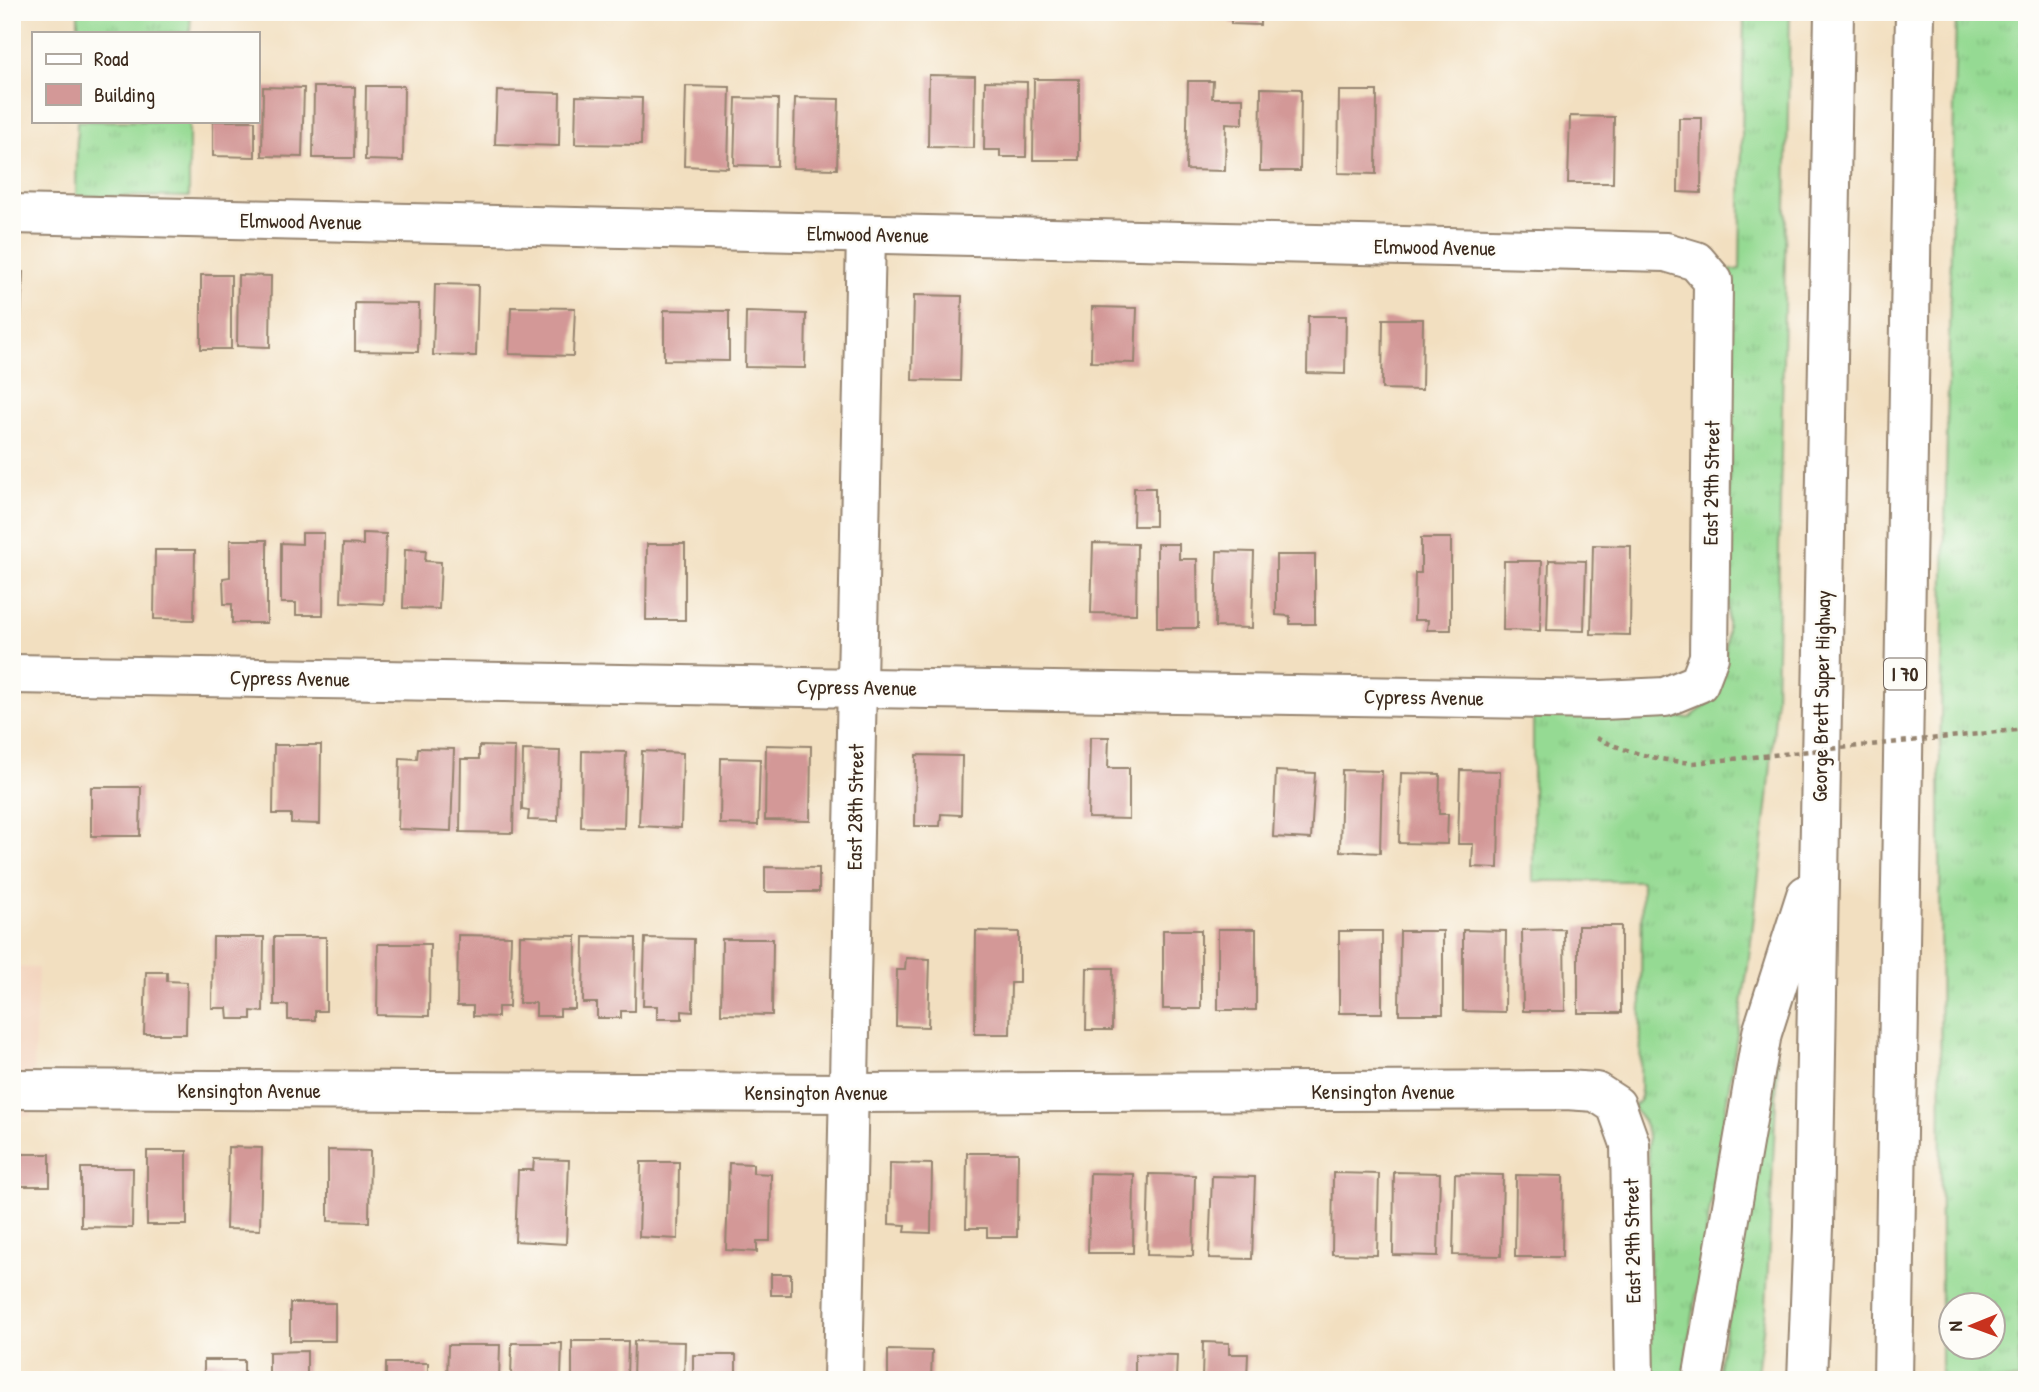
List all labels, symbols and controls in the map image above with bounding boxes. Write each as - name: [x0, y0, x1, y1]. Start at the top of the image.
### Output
- legend: [32, 32, 259, 122]
- text: Road: [94, 44, 128, 73]
- text: Building: [94, 80, 155, 109]
- street label: Elmwood Avenue: [240, 205, 362, 237]
- street label: Elmwood Avenue: [807, 218, 929, 250]
- street label: Elmwood Avenue: [1374, 231, 1496, 263]
- street label: East 29th Street: [1695, 420, 1727, 546]
- street label: George Brett Super Highway: [1805, 590, 1837, 802]
- road number: I 70: [1884, 659, 1926, 690]
- street label: Cypress Avenue: [230, 662, 350, 694]
- street label: Cypress Avenue: [797, 671, 917, 703]
- street label: Cypress Avenue: [1364, 681, 1484, 713]
- street label: East 28th Street: [839, 743, 871, 870]
- street label: Kensington Avenue: [177, 1076, 321, 1105]
- street label: Kensington Avenue: [1311, 1077, 1455, 1106]
- street label: Kensington Avenue: [744, 1078, 888, 1107]
- street label: East 29th Street: [1616, 1178, 1648, 1304]
- north arrow: [1938, 1290, 2008, 1360]
- text: N: [1942, 1321, 1968, 1332]

